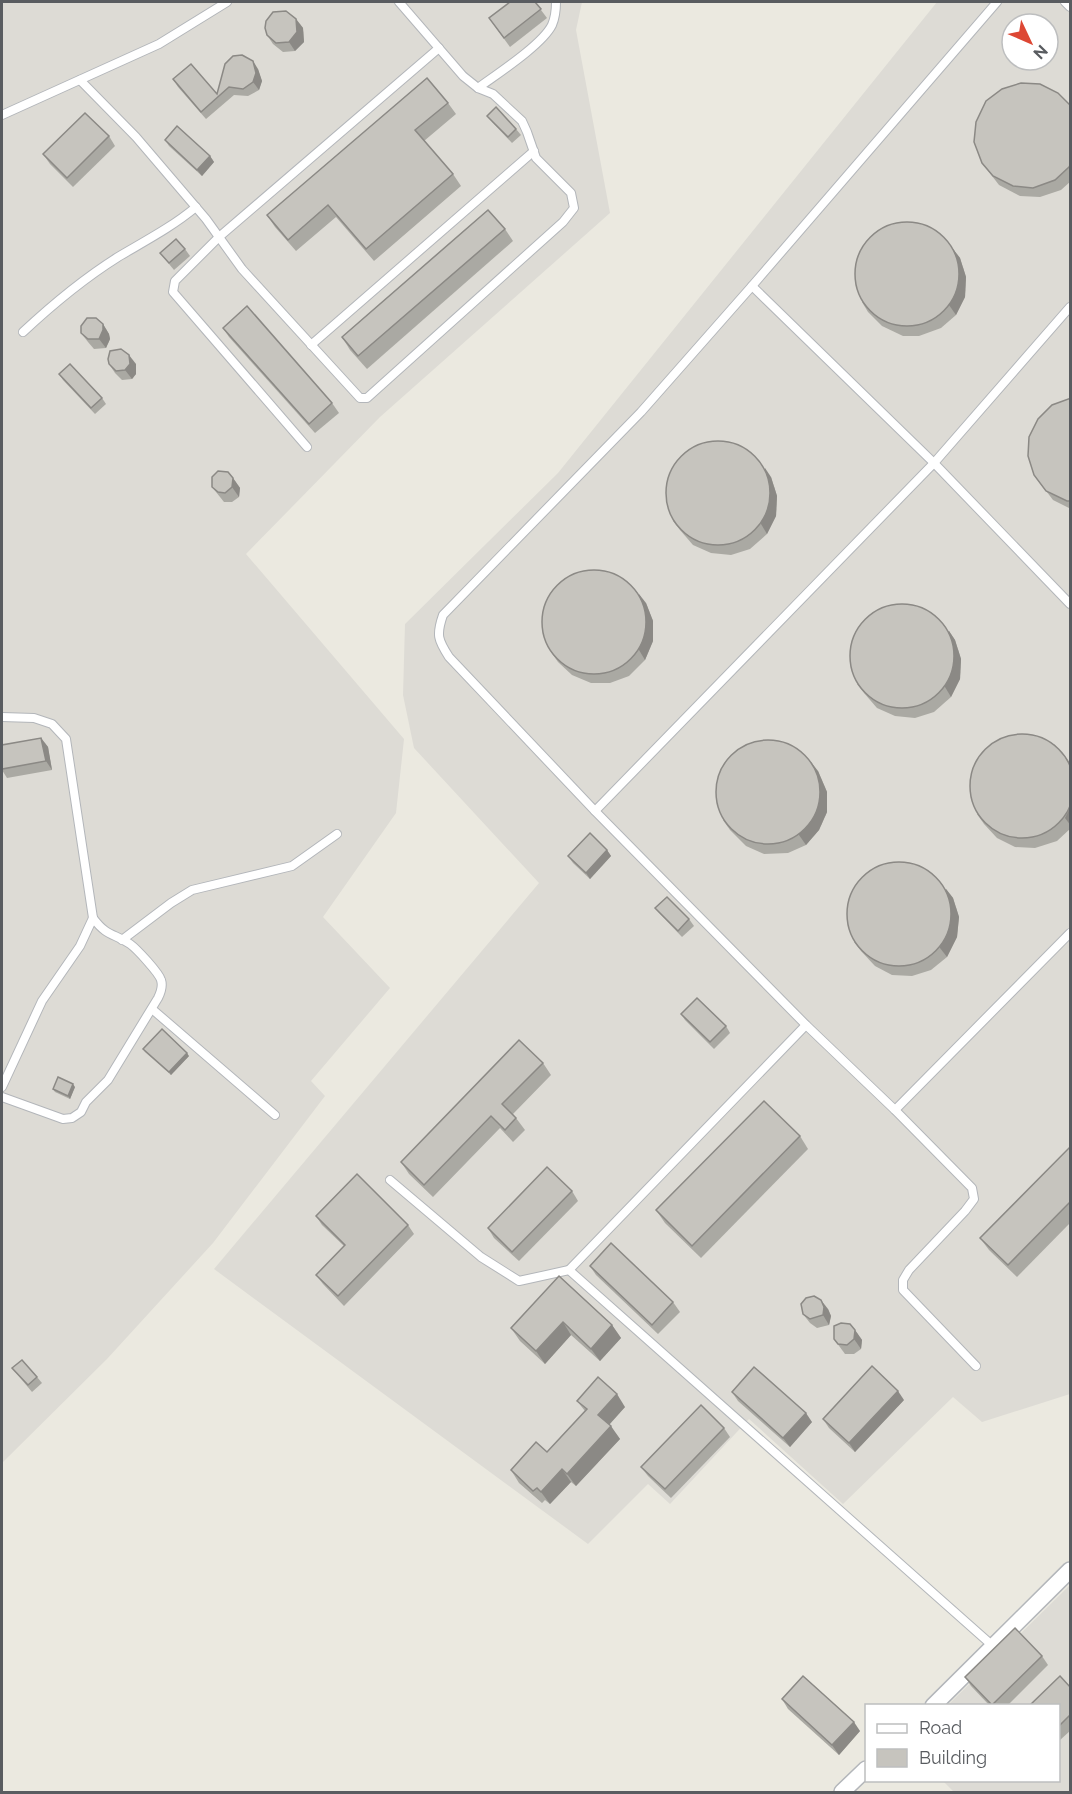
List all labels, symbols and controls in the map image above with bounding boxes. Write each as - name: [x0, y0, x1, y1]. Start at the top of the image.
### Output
- north arrow: [1000, 12, 1060, 72]
- text: N: [1029, 41, 1052, 63]
- legend: [865, 1704, 1060, 1782]
- text: Road: [919, 1717, 962, 1738]
- text: Building: [919, 1747, 987, 1768]

